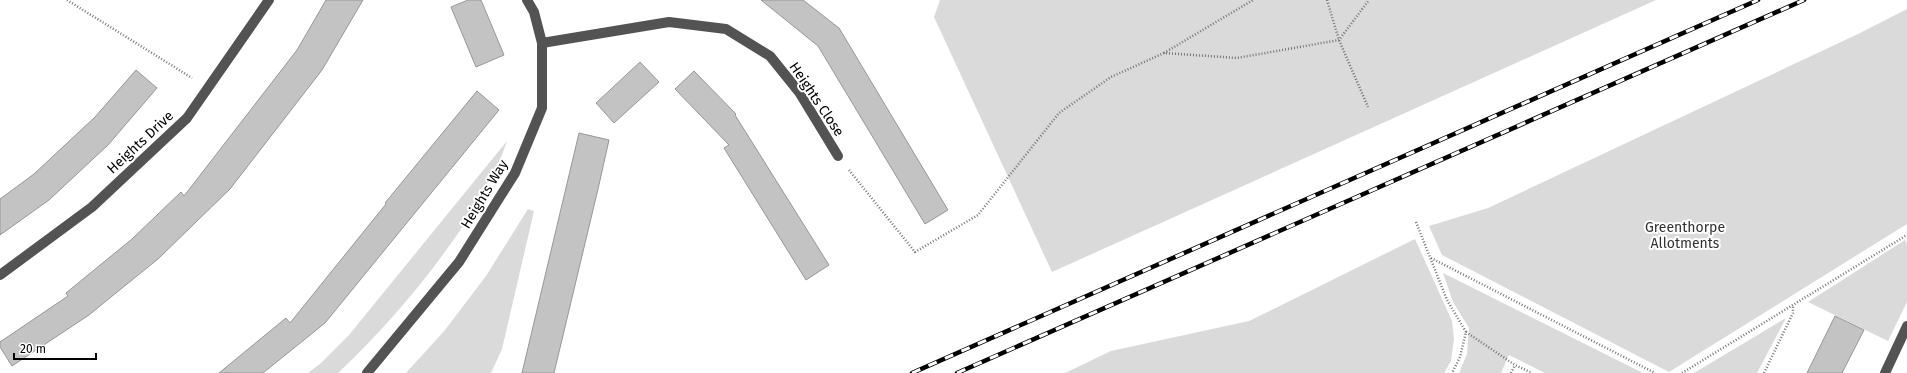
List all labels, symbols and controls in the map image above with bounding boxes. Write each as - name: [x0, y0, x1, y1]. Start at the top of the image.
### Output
- street label: Heights Close: [786, 59, 848, 140]
- street label: Heights Drive: [104, 107, 177, 177]
- street label: Heights Way: [457, 157, 512, 232]
- park label: Greenthorpe Allotments: [1645, 219, 1725, 252]
- scale bar: [14, 335, 96, 361]
- text: 20 m: [20, 342, 46, 356]

